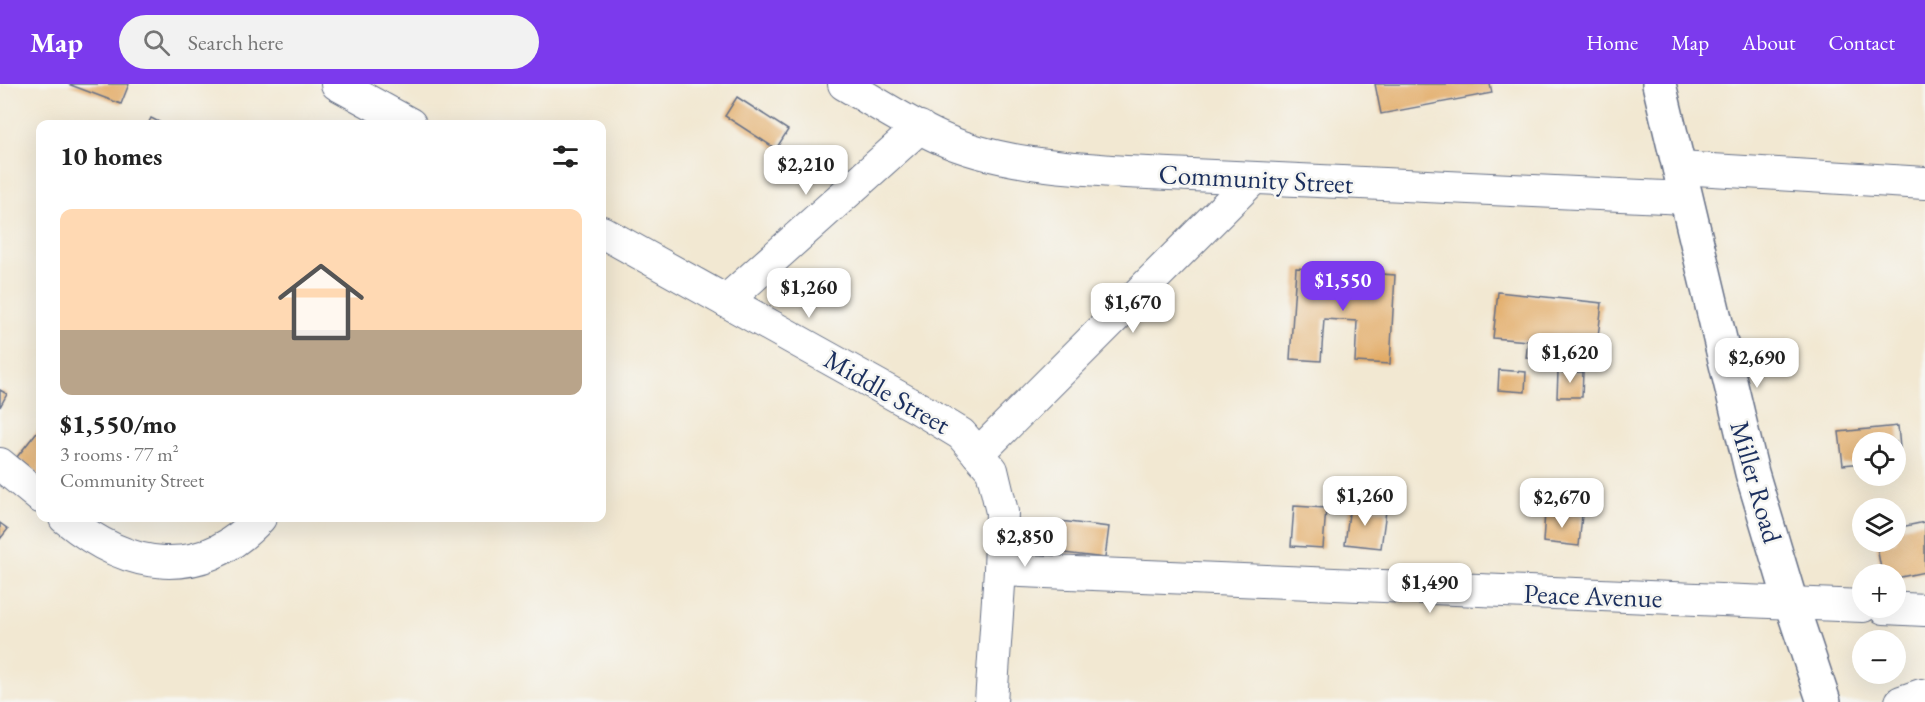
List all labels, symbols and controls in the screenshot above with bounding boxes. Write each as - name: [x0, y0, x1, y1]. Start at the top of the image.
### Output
- search box: [119, 15, 539, 69]
- text: Map: [30, 24, 83, 60]
- icon: search: [140, 26, 173, 59]
- text: Search here: [188, 28, 283, 57]
- text: Home: [1586, 29, 1638, 56]
- text: Map: [1671, 29, 1709, 56]
- text: About: [1742, 29, 1795, 56]
- text: Contact: [1828, 29, 1895, 56]
- text: 10 homes: [60, 139, 162, 173]
- icon: filters: [549, 140, 582, 173]
- pin: $2,210: [757, 145, 855, 196]
- text: $2,210: [778, 151, 834, 177]
- street label: Community Street: [1158, 156, 1355, 201]
- icon: home: [267, 248, 375, 356]
- pin: $1,550: [1294, 261, 1392, 312]
- text: $1,550: [1315, 267, 1371, 293]
- pin: $1,260: [760, 268, 858, 319]
- text: $1,260: [781, 274, 837, 300]
- pin: $1,670: [1084, 283, 1182, 334]
- text: $1,670: [1105, 289, 1161, 315]
- pin: $1,620: [1521, 333, 1619, 384]
- pin: $2,690: [1708, 338, 1806, 389]
- text: $1,620: [1542, 339, 1598, 365]
- street label: Middle Street: [818, 341, 957, 442]
- text: $2,690: [1729, 344, 1785, 370]
- text: $1,550/mo: [60, 407, 176, 441]
- street label: Miller Road: [1722, 417, 1791, 547]
- map controls: [1852, 432, 1906, 684]
- button: locate: [1852, 432, 1906, 486]
- text: 3 rooms · 77 m²: [60, 441, 179, 467]
- text: Community Street: [60, 467, 204, 493]
- pin: $1,260: [1316, 476, 1414, 527]
- pin: $2,670: [1513, 478, 1611, 529]
- text: $1,260: [1337, 482, 1393, 508]
- text: $2,670: [1534, 484, 1590, 510]
- button: layers: [1852, 498, 1906, 552]
- pin: $2,850: [976, 517, 1074, 568]
- text: $2,850: [997, 523, 1053, 549]
- pin: $1,490: [1381, 563, 1479, 614]
- button: +: [1852, 564, 1906, 618]
- text: $1,490: [1402, 569, 1458, 595]
- street label: Peace Avenue: [1523, 576, 1663, 615]
- button: −: [1852, 630, 1906, 684]

